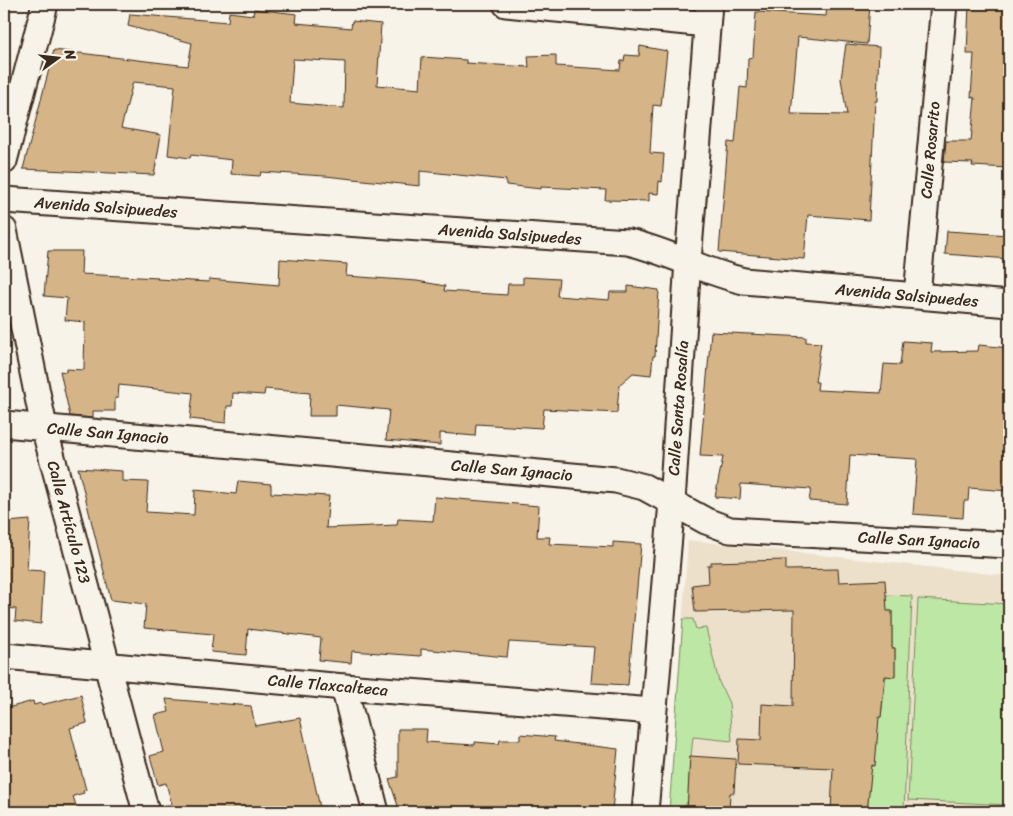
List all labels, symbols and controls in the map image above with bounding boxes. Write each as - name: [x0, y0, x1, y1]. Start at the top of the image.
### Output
- north arrow: [32, 32, 82, 82]
- text: N: [56, 46, 83, 63]
- street label: Calle Rosarito: [911, 100, 949, 200]
- street label: Avenida Salsipuedes: [32, 187, 179, 227]
- street label: Avenida Salsipuedes: [436, 214, 583, 254]
- street label: Avenida Salsipuedes: [833, 274, 980, 316]
- street label: Calle Santa Rosalía: [659, 339, 697, 477]
- street label: Calle San Ignacio: [46, 413, 170, 453]
- street label: Calle San Ignacio: [450, 450, 574, 490]
- street label: Calle Artículo 123: [39, 457, 99, 587]
- street label: Calle San Ignacio: [857, 522, 981, 558]
- street label: Calle Tlaxcalteca: [267, 665, 389, 705]

